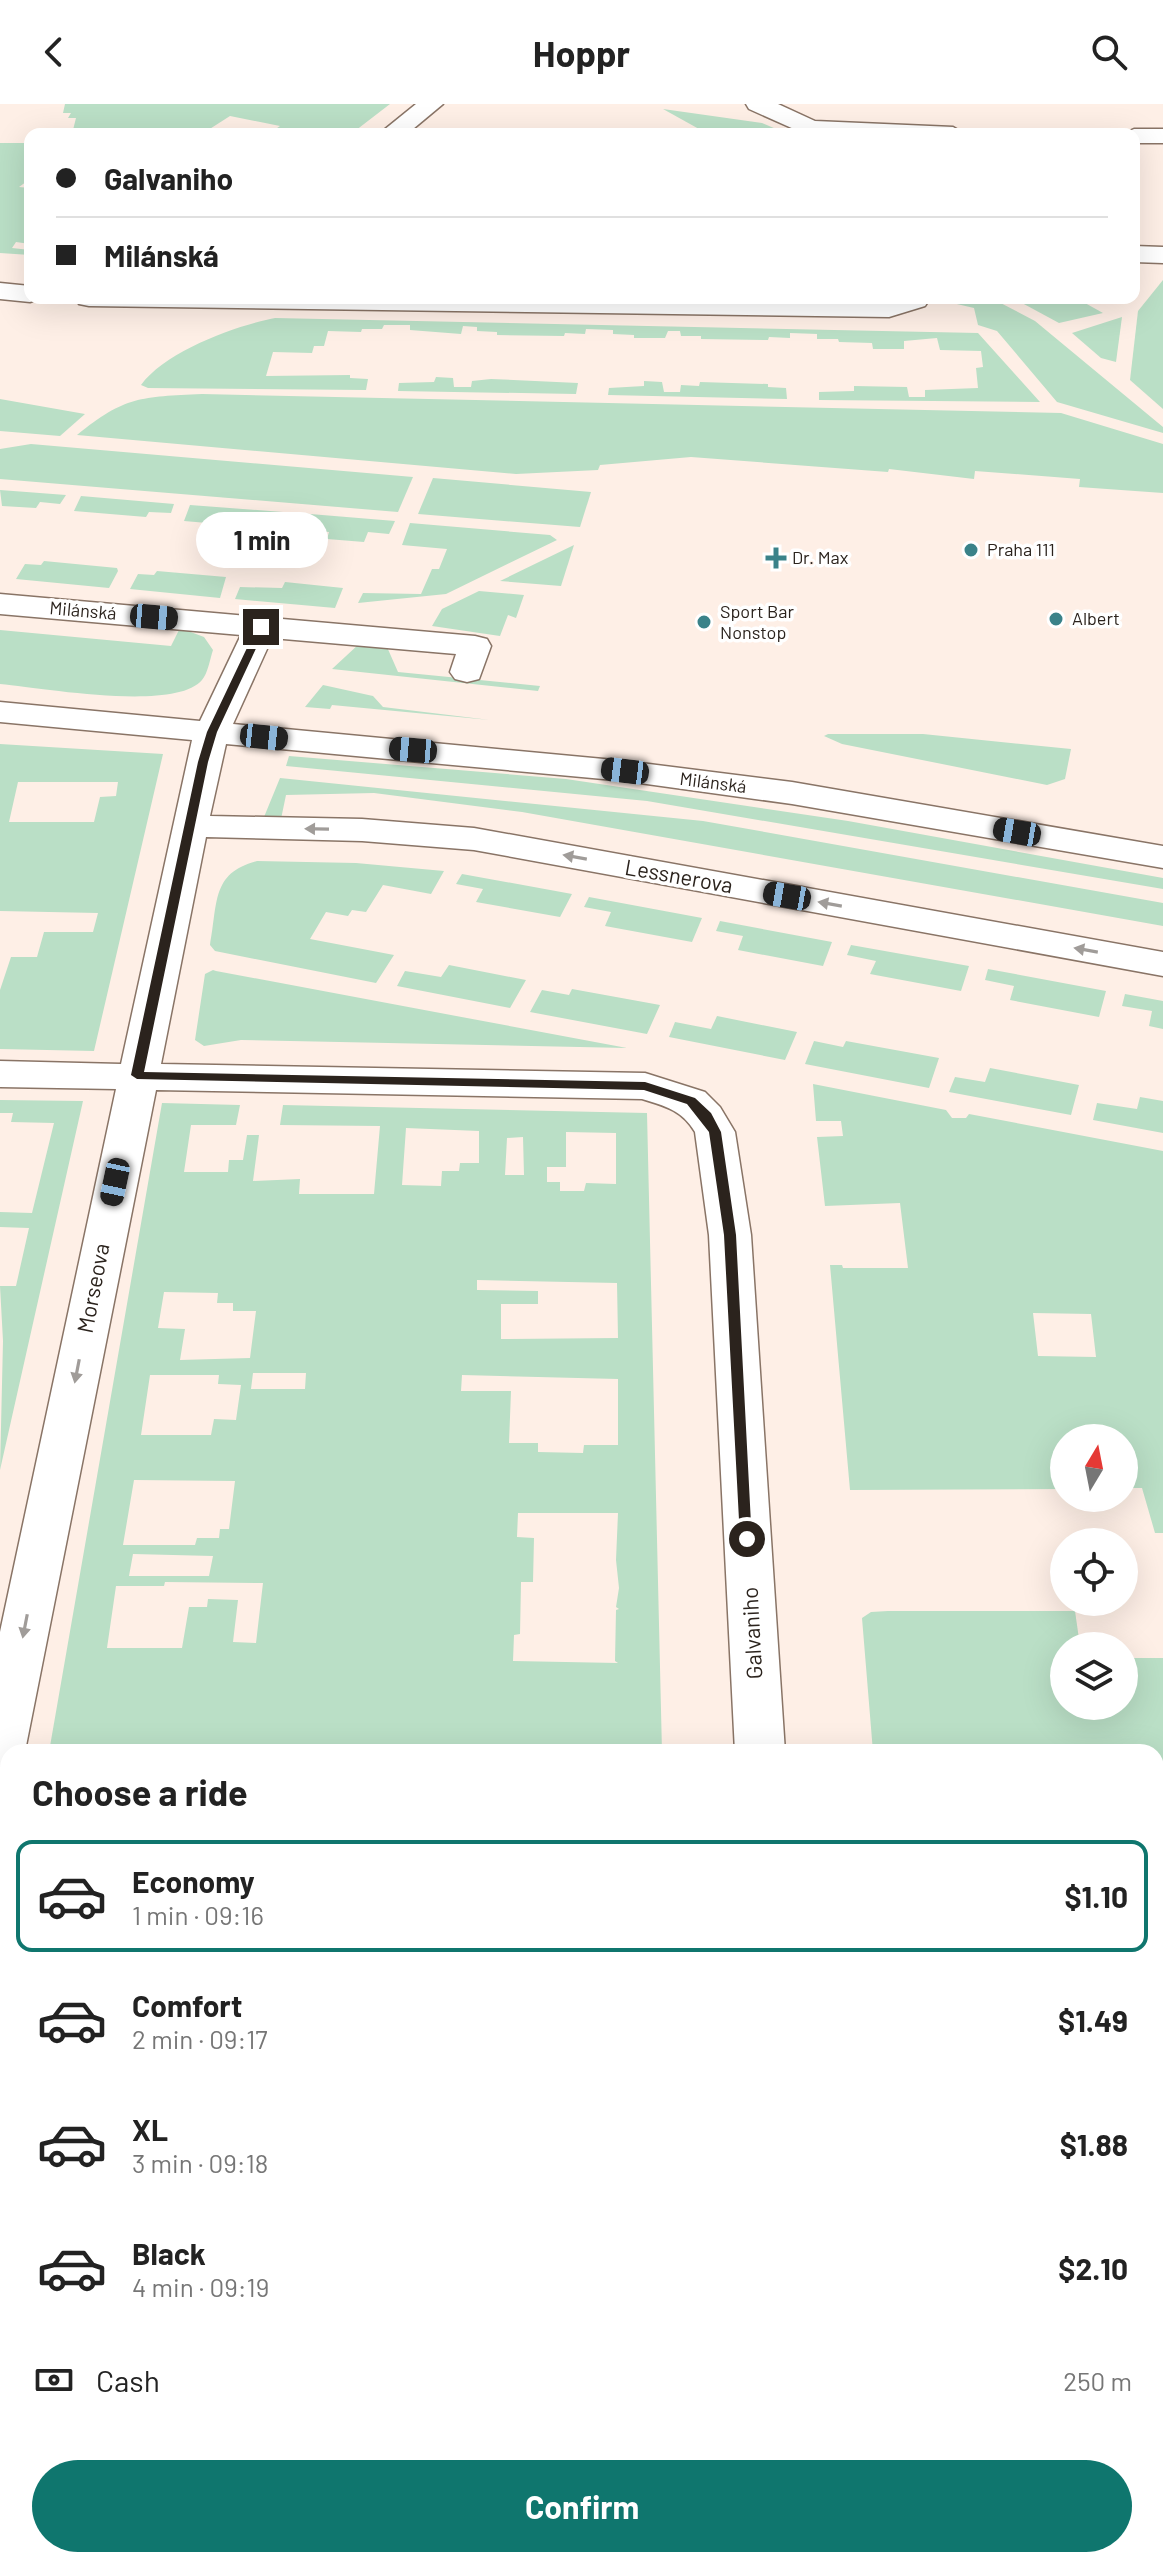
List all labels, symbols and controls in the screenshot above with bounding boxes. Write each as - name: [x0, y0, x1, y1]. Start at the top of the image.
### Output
- icon: back: [32, 30, 76, 74]
- icon: search: [1087, 30, 1131, 74]
- text: Hoppr: [533, 31, 630, 74]
- text: Galvaniho: [104, 160, 233, 196]
- text: Milánská: [104, 237, 219, 273]
- callout: 1 min: [195, 511, 327, 567]
- text: 1 min: [234, 524, 290, 555]
- place label: Praha 111: [987, 538, 1055, 560]
- marker: Praha 111: [962, 541, 980, 559]
- place label: Dr. Max: [792, 546, 849, 568]
- marker: Dr. Max: [767, 549, 785, 567]
- street label: Milánská: [49, 596, 118, 624]
- place label: Sport Bar Nonstop: [720, 600, 794, 643]
- car: [129, 603, 179, 631]
- place label: Albert: [1072, 607, 1120, 629]
- route end: [243, 609, 279, 645]
- marker: Albert: [1047, 610, 1065, 628]
- marker: Sport Bar Nonstop: [695, 613, 713, 631]
- car: [239, 723, 289, 751]
- car: [388, 736, 438, 764]
- car: [600, 756, 650, 786]
- street label: Milánská: [678, 767, 748, 797]
- car: [991, 816, 1043, 848]
- one-way arrow: [304, 822, 329, 835]
- one-way arrow: [562, 851, 587, 863]
- street label: Lessnerova: [623, 853, 735, 897]
- car: [761, 880, 813, 912]
- one-way arrow: [818, 897, 843, 909]
- one-way arrow: [1073, 944, 1098, 956]
- car: [98, 1156, 132, 1208]
- street label: Morseova: [71, 1241, 113, 1335]
- one-way arrow: [70, 1359, 82, 1384]
- north arrow: [1050, 1424, 1138, 1512]
- map controls: [1050, 1424, 1138, 1720]
- route start: [729, 1521, 765, 1557]
- button: locate: [1050, 1528, 1138, 1616]
- street label: Galvaniho: [736, 1586, 766, 1680]
- one-way arrow: [18, 1614, 31, 1639]
- button: layers: [1050, 1632, 1138, 1720]
- text: Choose a ride: [32, 1770, 248, 1813]
- icon: car: [36, 1860, 108, 1932]
- text: Economy: [132, 1863, 255, 1899]
- text: $1.10: [1064, 1878, 1128, 1914]
- text: 1 min · 09:16: [132, 1899, 264, 1930]
- icon: car: [36, 1984, 108, 2056]
- text: Comfort: [132, 1987, 242, 2023]
- text: $1.49: [1058, 2002, 1128, 2038]
- text: 2 min · 09:17: [132, 2023, 268, 2054]
- icon: car: [36, 2108, 108, 2180]
- text: XL: [132, 2111, 168, 2147]
- text: $1.88: [1060, 2126, 1128, 2162]
- text: 3 min · 09:18: [132, 2147, 268, 2178]
- icon: car: [36, 2232, 108, 2304]
- text: Black: [132, 2235, 206, 2271]
- text: $2.10: [1058, 2250, 1128, 2286]
- text: 4 min · 09:19: [132, 2271, 269, 2302]
- icon: cash: [32, 2358, 76, 2402]
- text: Cash: [96, 2362, 160, 2398]
- text: 250 m: [1063, 2365, 1132, 2396]
- button: Confirm: [32, 2460, 1132, 2552]

